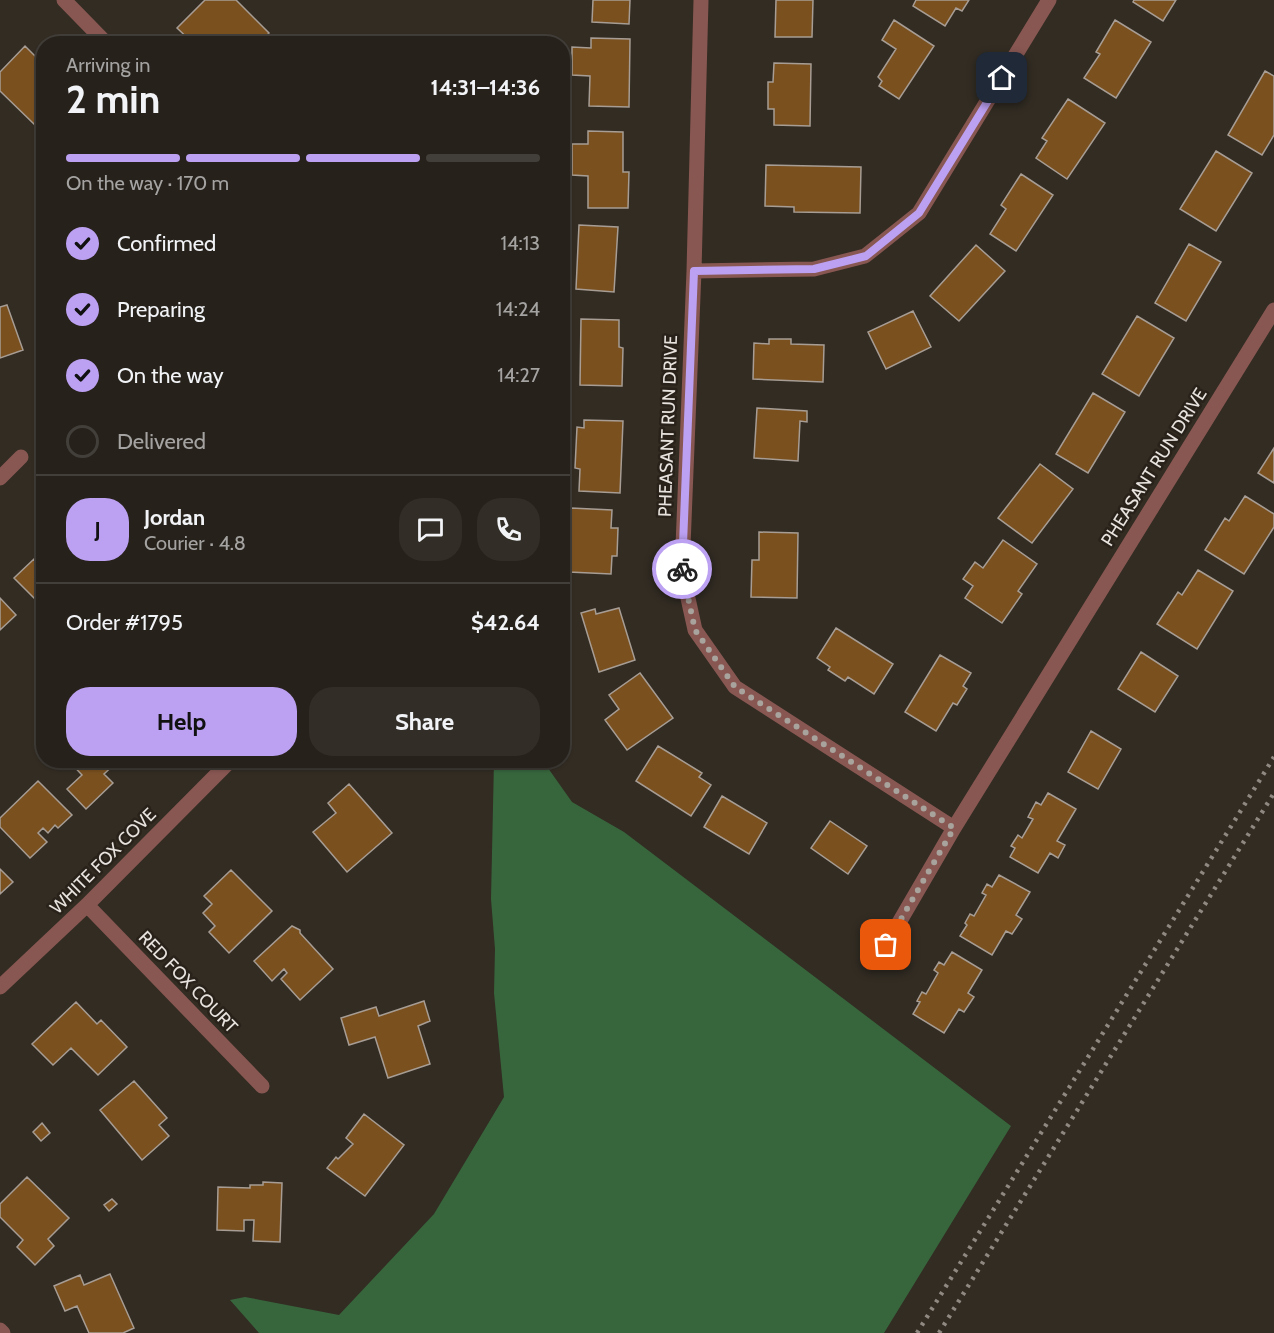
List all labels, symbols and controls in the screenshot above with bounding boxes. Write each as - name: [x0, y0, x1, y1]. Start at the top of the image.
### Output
- pin: [976, 52, 1027, 103]
- text: Arriving in: [66, 53, 150, 77]
- icon: home: [985, 61, 1018, 94]
- text: 14:31–14:36: [431, 74, 540, 101]
- text: 2 min: [66, 75, 160, 123]
- text: On the way · 170 m: [66, 171, 229, 195]
- icon: check: [66, 227, 99, 260]
- text: Confirmed: [117, 230, 216, 257]
- text: 14:13: [500, 231, 540, 255]
- icon: check: [66, 293, 99, 326]
- text: Preparing: [117, 296, 205, 323]
- text: 14:24: [496, 297, 540, 321]
- street label: PHEASANT RUN DRIVE: [654, 335, 682, 517]
- icon: check: [66, 359, 99, 392]
- text: On the way: [117, 362, 224, 389]
- text: 14:27: [497, 363, 540, 387]
- street label: PHEASANT RUN DRIVE: [1096, 384, 1212, 550]
- text: Delivered: [117, 428, 206, 455]
- button: chat: [399, 498, 462, 561]
- button: phone: [477, 498, 540, 561]
- text: Jordan: [144, 504, 205, 531]
- text: J: [94, 516, 101, 543]
- text: Courier · 4.8: [144, 531, 246, 555]
- courier: [652, 539, 712, 599]
- icon: bike: [666, 553, 699, 586]
- text: Order #1795: [66, 609, 183, 636]
- text: $42.64: [471, 609, 540, 636]
- button: Help: [66, 687, 297, 756]
- button: Share: [309, 687, 540, 756]
- street label: WHITE FOX COVE: [45, 803, 161, 919]
- pin: [860, 919, 911, 970]
- street label: RED FOX COURT: [134, 926, 242, 1038]
- icon: bag: [869, 928, 902, 961]

